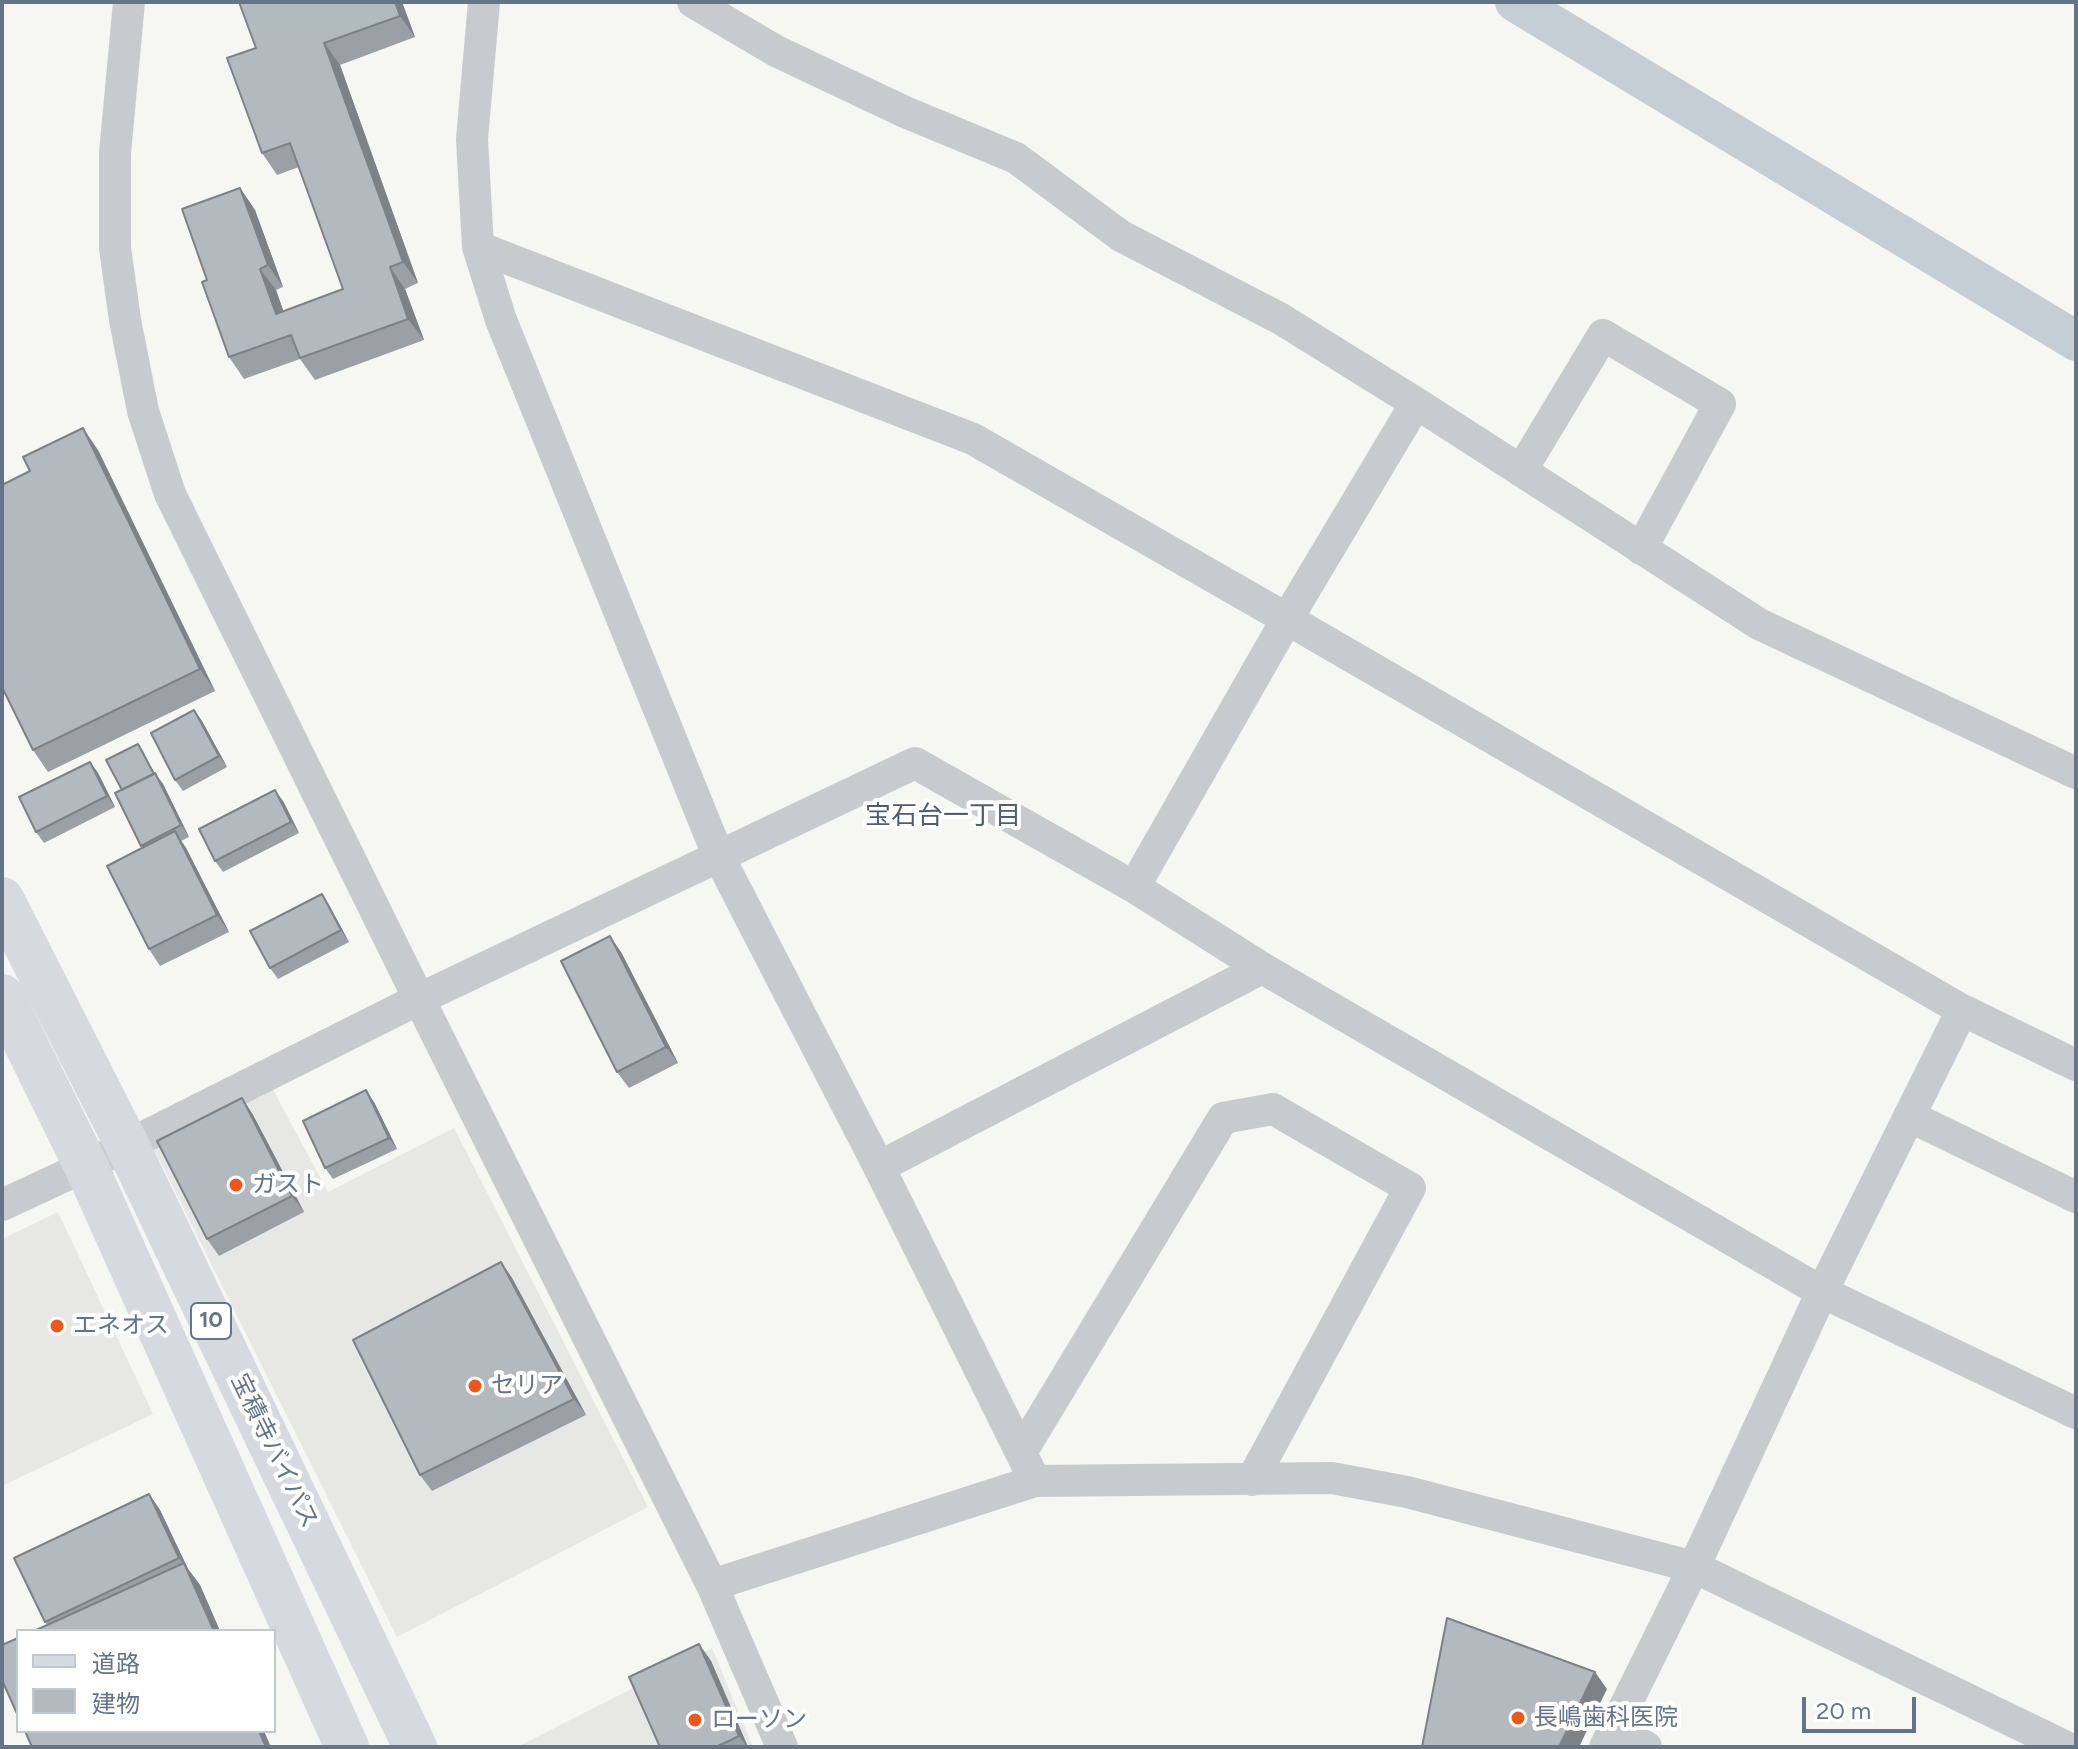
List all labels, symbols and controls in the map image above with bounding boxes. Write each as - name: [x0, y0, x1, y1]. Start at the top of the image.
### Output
- district label: 宝石台一丁目: [865, 800, 1021, 832]
- place label: ガスト: [252, 1171, 324, 1199]
- marker: ガスト: [227, 1176, 245, 1194]
- road number: 10: [191, 1303, 231, 1339]
- place label: エネオス: [73, 1312, 169, 1340]
- marker: エネオス: [48, 1317, 66, 1335]
- street label: 宝積寺バイパス: [224, 1369, 324, 1533]
- place label: セリア: [491, 1372, 563, 1400]
- marker: セリア: [466, 1377, 484, 1395]
- legend: [16, 1629, 276, 1733]
- text: 道路: [92, 1649, 140, 1678]
- scale bar: [1806, 1681, 1920, 1731]
- text: 建物: [92, 1689, 140, 1718]
- text: 20 m: [1816, 1696, 1871, 1725]
- place label: 長嶋歯科医院: [1534, 1704, 1678, 1732]
- place label: ローソン: [711, 1706, 807, 1734]
- marker: 長嶋歯科医院: [1509, 1709, 1527, 1727]
- marker: ローソン: [686, 1711, 704, 1729]

